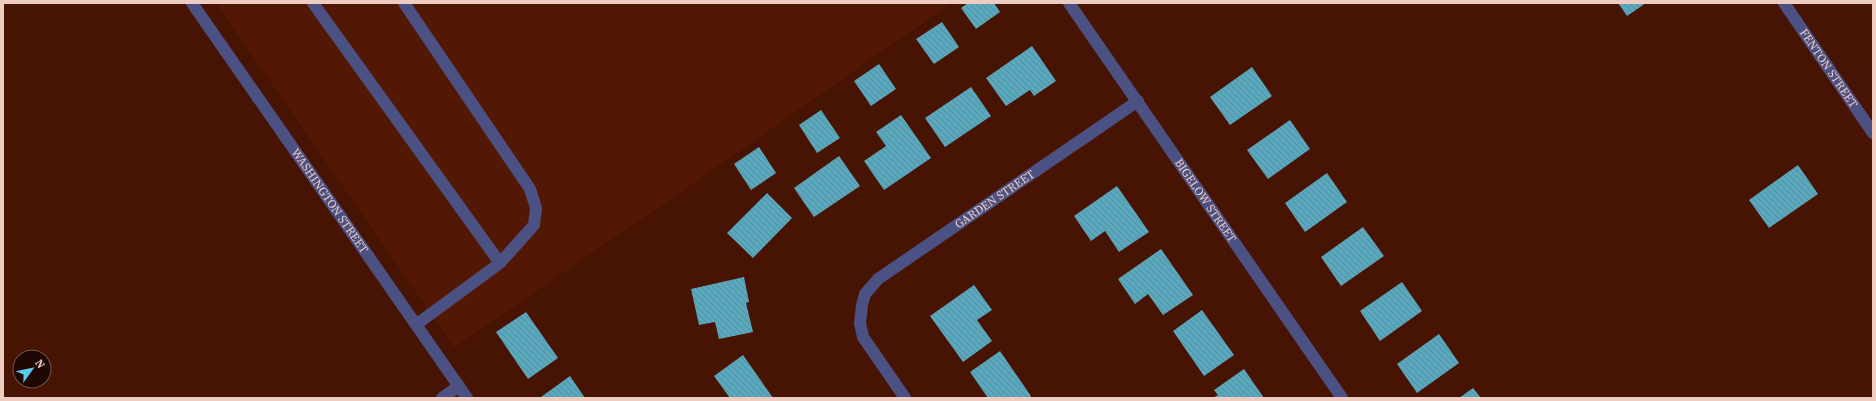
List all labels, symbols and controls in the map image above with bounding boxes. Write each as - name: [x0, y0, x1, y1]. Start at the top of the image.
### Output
- street label: FENTON STREET: [1796, 25, 1862, 112]
- street label: WASHINGTON STREET: [288, 145, 372, 257]
- street label: BIGELOW STREET: [1171, 155, 1240, 246]
- street label: GARDEN STREET: [951, 166, 1038, 232]
- north arrow: [12, 349, 52, 389]
- text: N: [31, 356, 48, 371]

